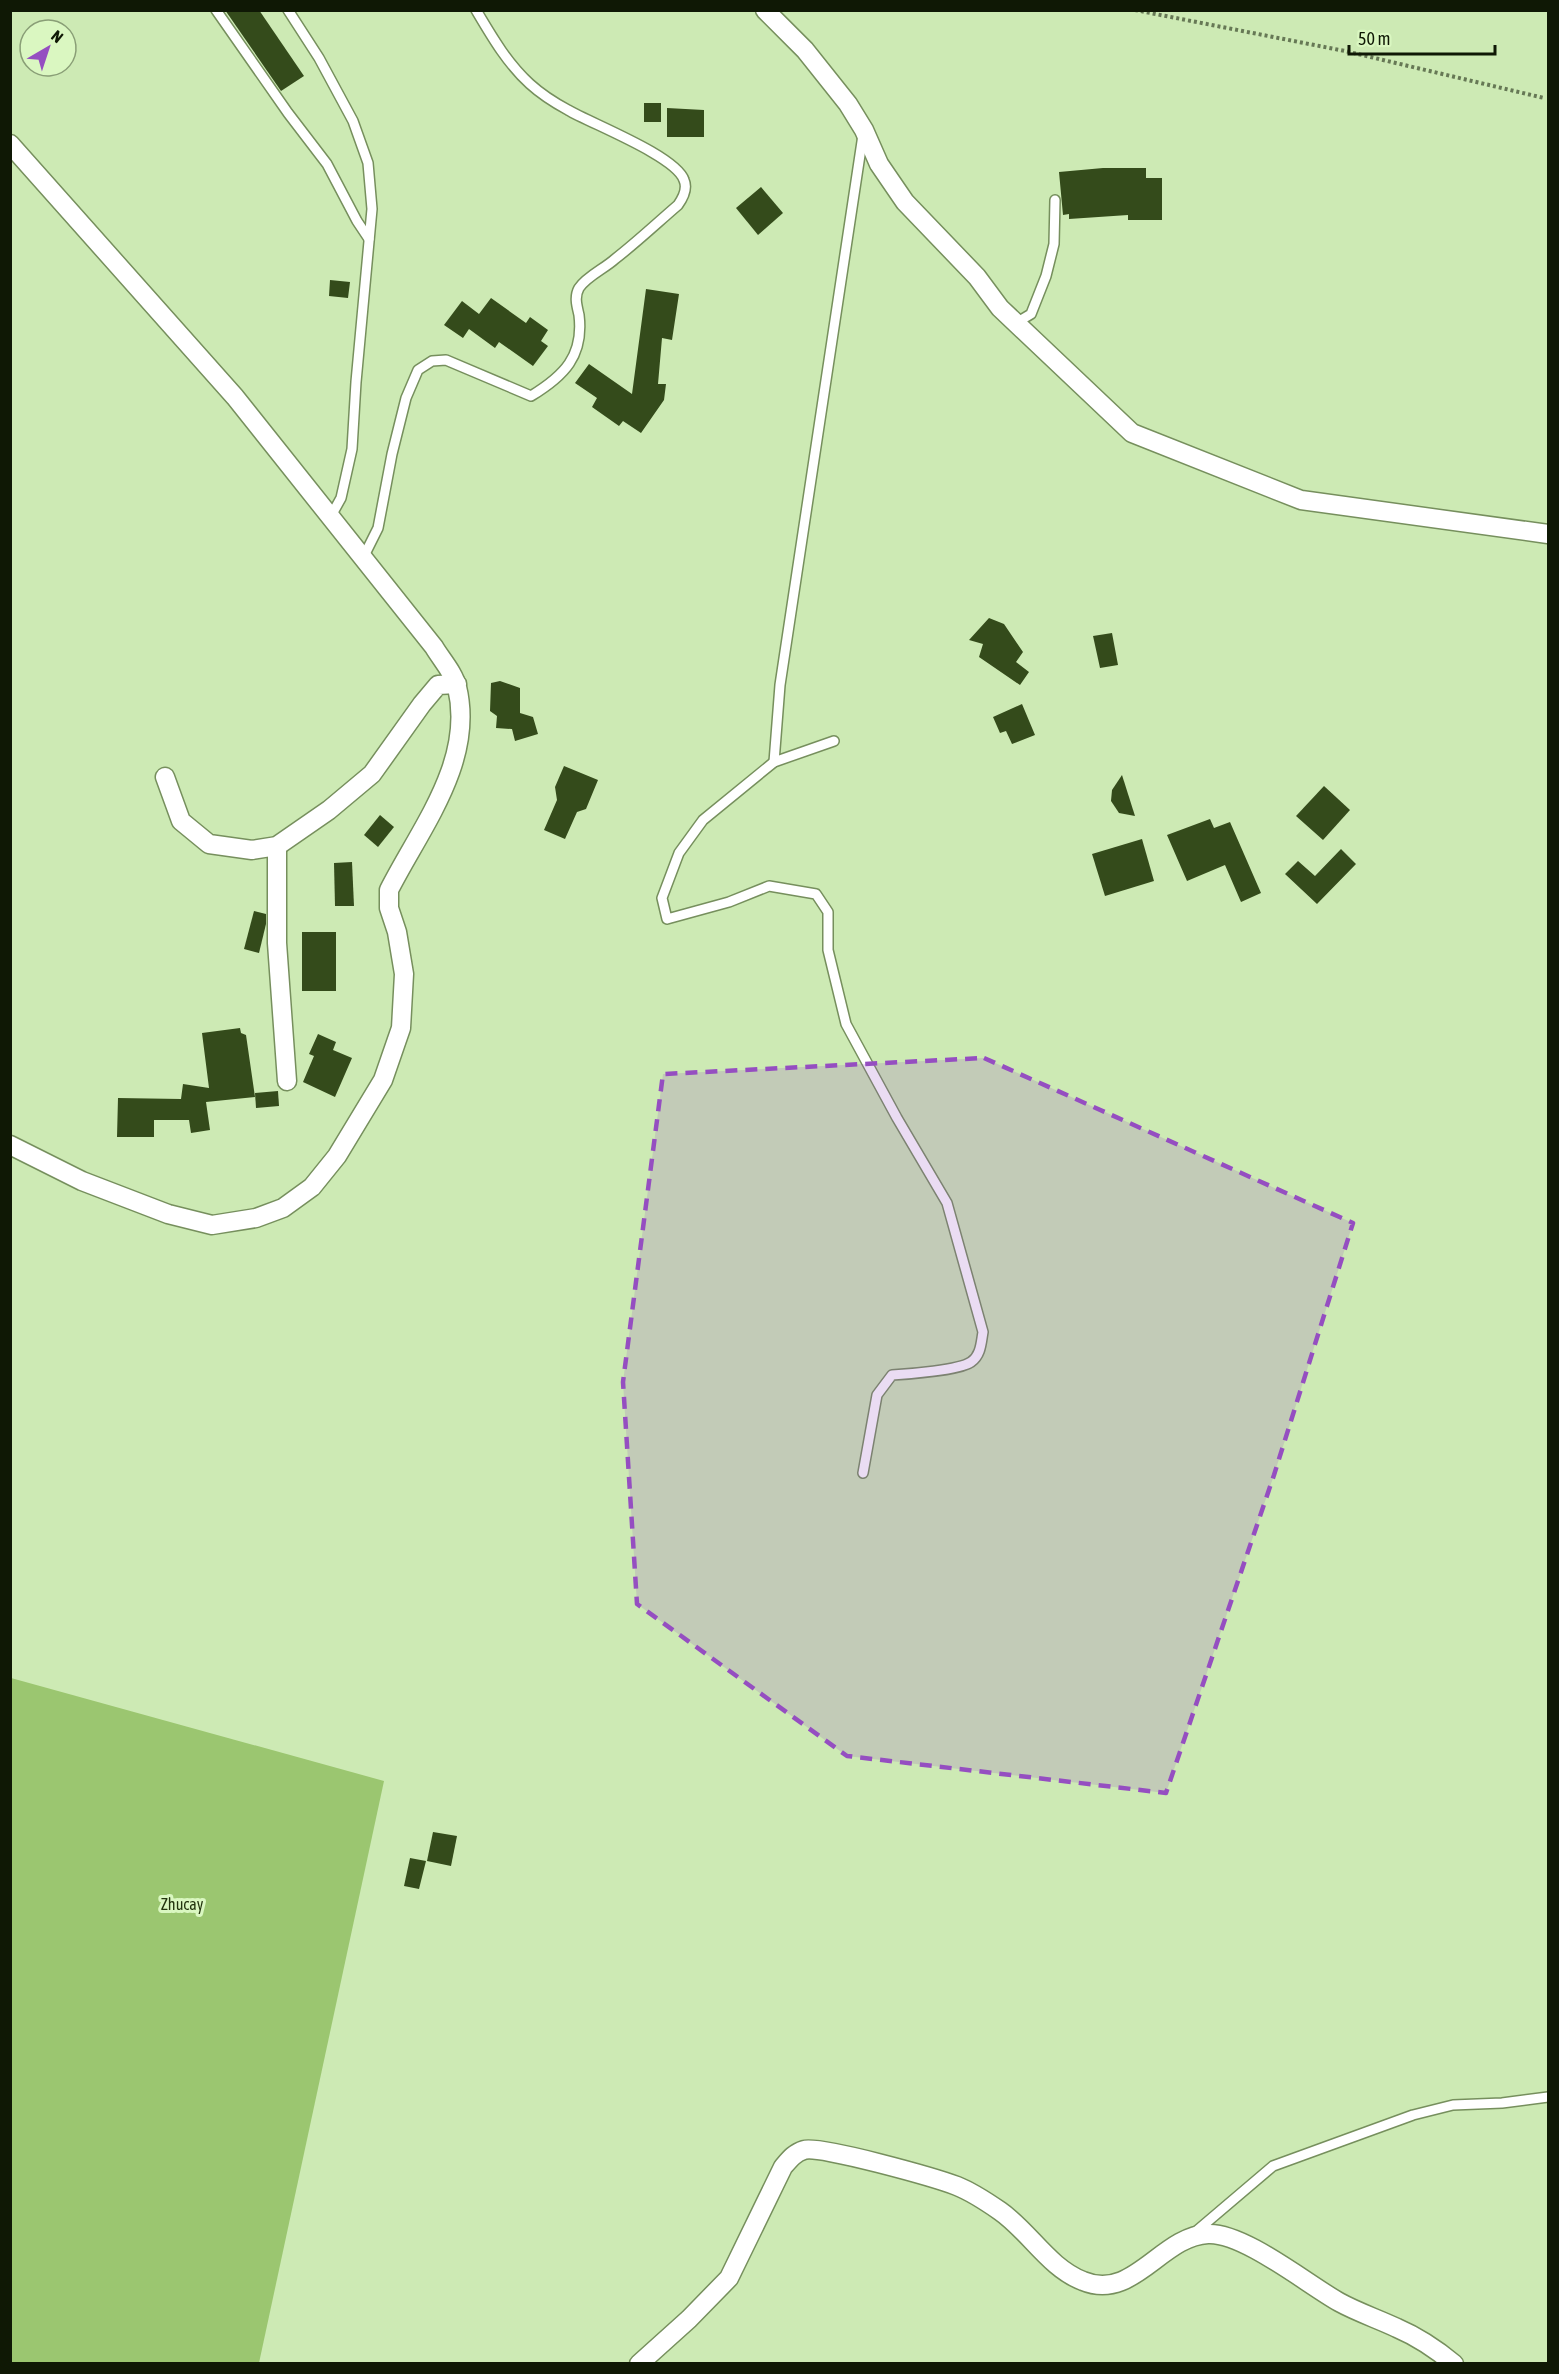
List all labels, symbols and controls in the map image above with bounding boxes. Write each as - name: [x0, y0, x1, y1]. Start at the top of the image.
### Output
- north arrow: [18, 18, 78, 78]
- scale bar: [1349, 18, 1494, 56]
- text: N: [48, 26, 67, 46]
- text: 50 m: [1358, 28, 1390, 49]
- park label: Zhucay: [161, 1895, 204, 1914]

